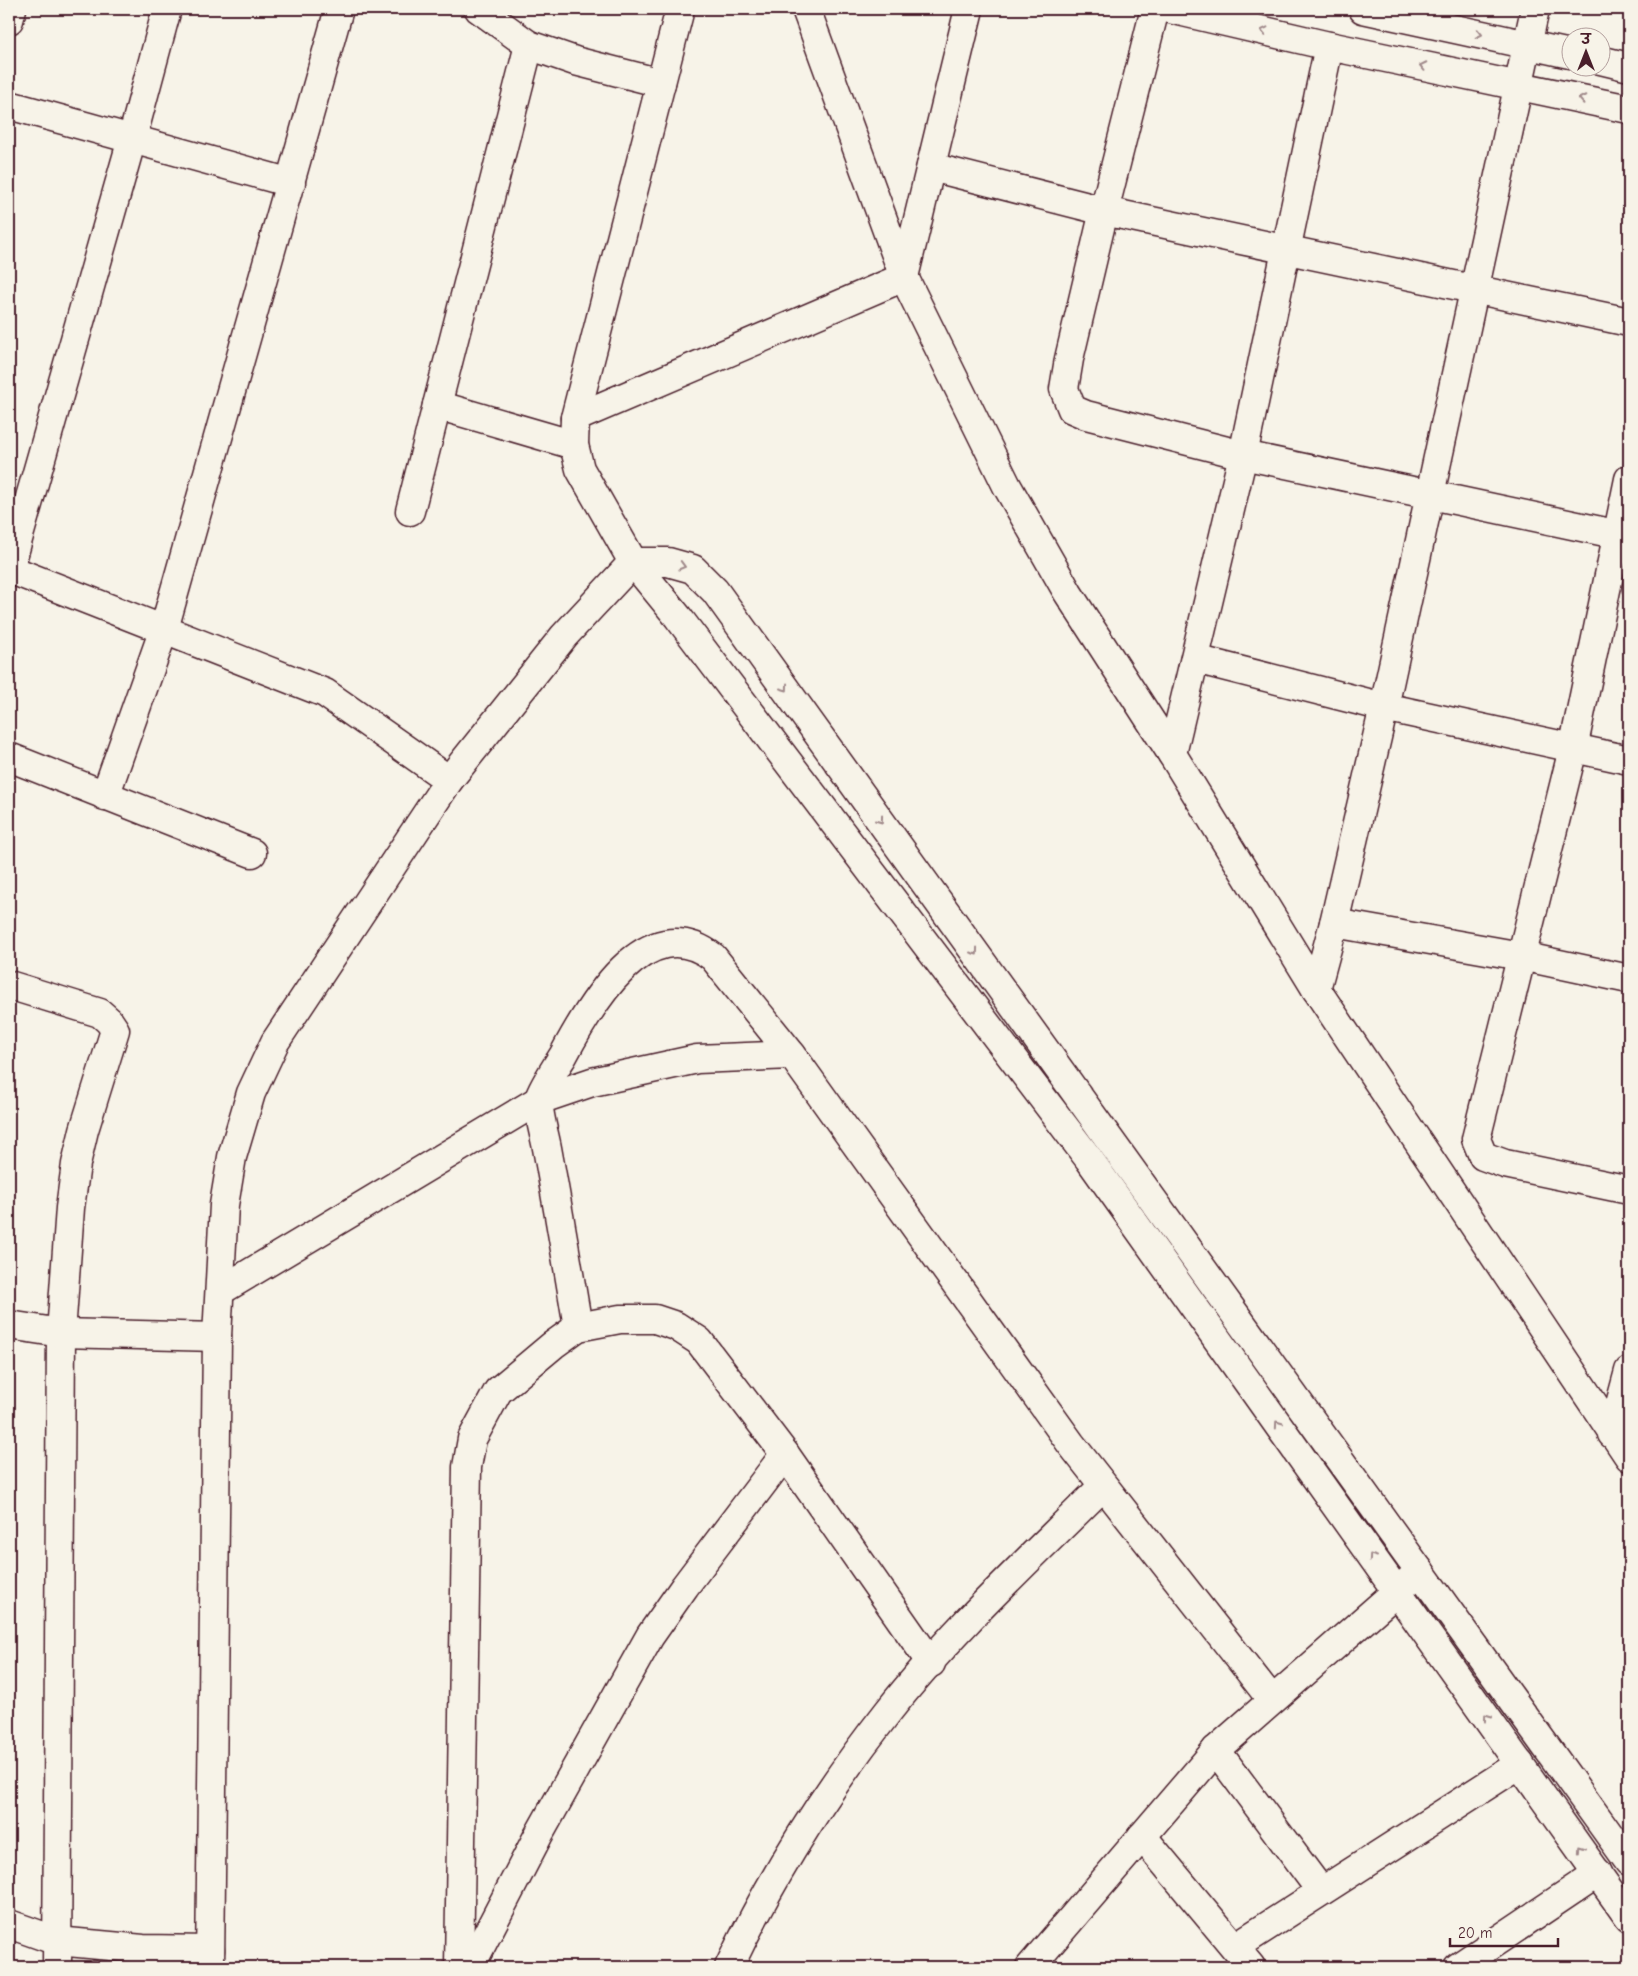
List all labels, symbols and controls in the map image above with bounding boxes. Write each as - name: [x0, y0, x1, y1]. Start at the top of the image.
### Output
- one-way arrow: [1259, 26, 1268, 37]
- one-way arrow: [1475, 28, 1484, 39]
- north arrow: [1560, 28, 1610, 78]
- text: उ: [1579, 31, 1592, 48]
- one-way arrow: [1418, 61, 1427, 71]
- one-way arrow: [1577, 94, 1586, 105]
- one-way arrow: [677, 560, 685, 570]
- one-way arrow: [779, 682, 788, 692]
- one-way arrow: [874, 814, 883, 824]
- one-way arrow: [969, 946, 978, 956]
- one-way arrow: [1275, 1421, 1284, 1430]
- one-way arrow: [1369, 1553, 1378, 1563]
- one-way arrow: [1484, 1714, 1493, 1723]
- one-way arrow: [1578, 1846, 1587, 1856]
- scale bar: [1450, 1916, 1558, 1948]
- text: 20 m: [1458, 1924, 1492, 1942]

